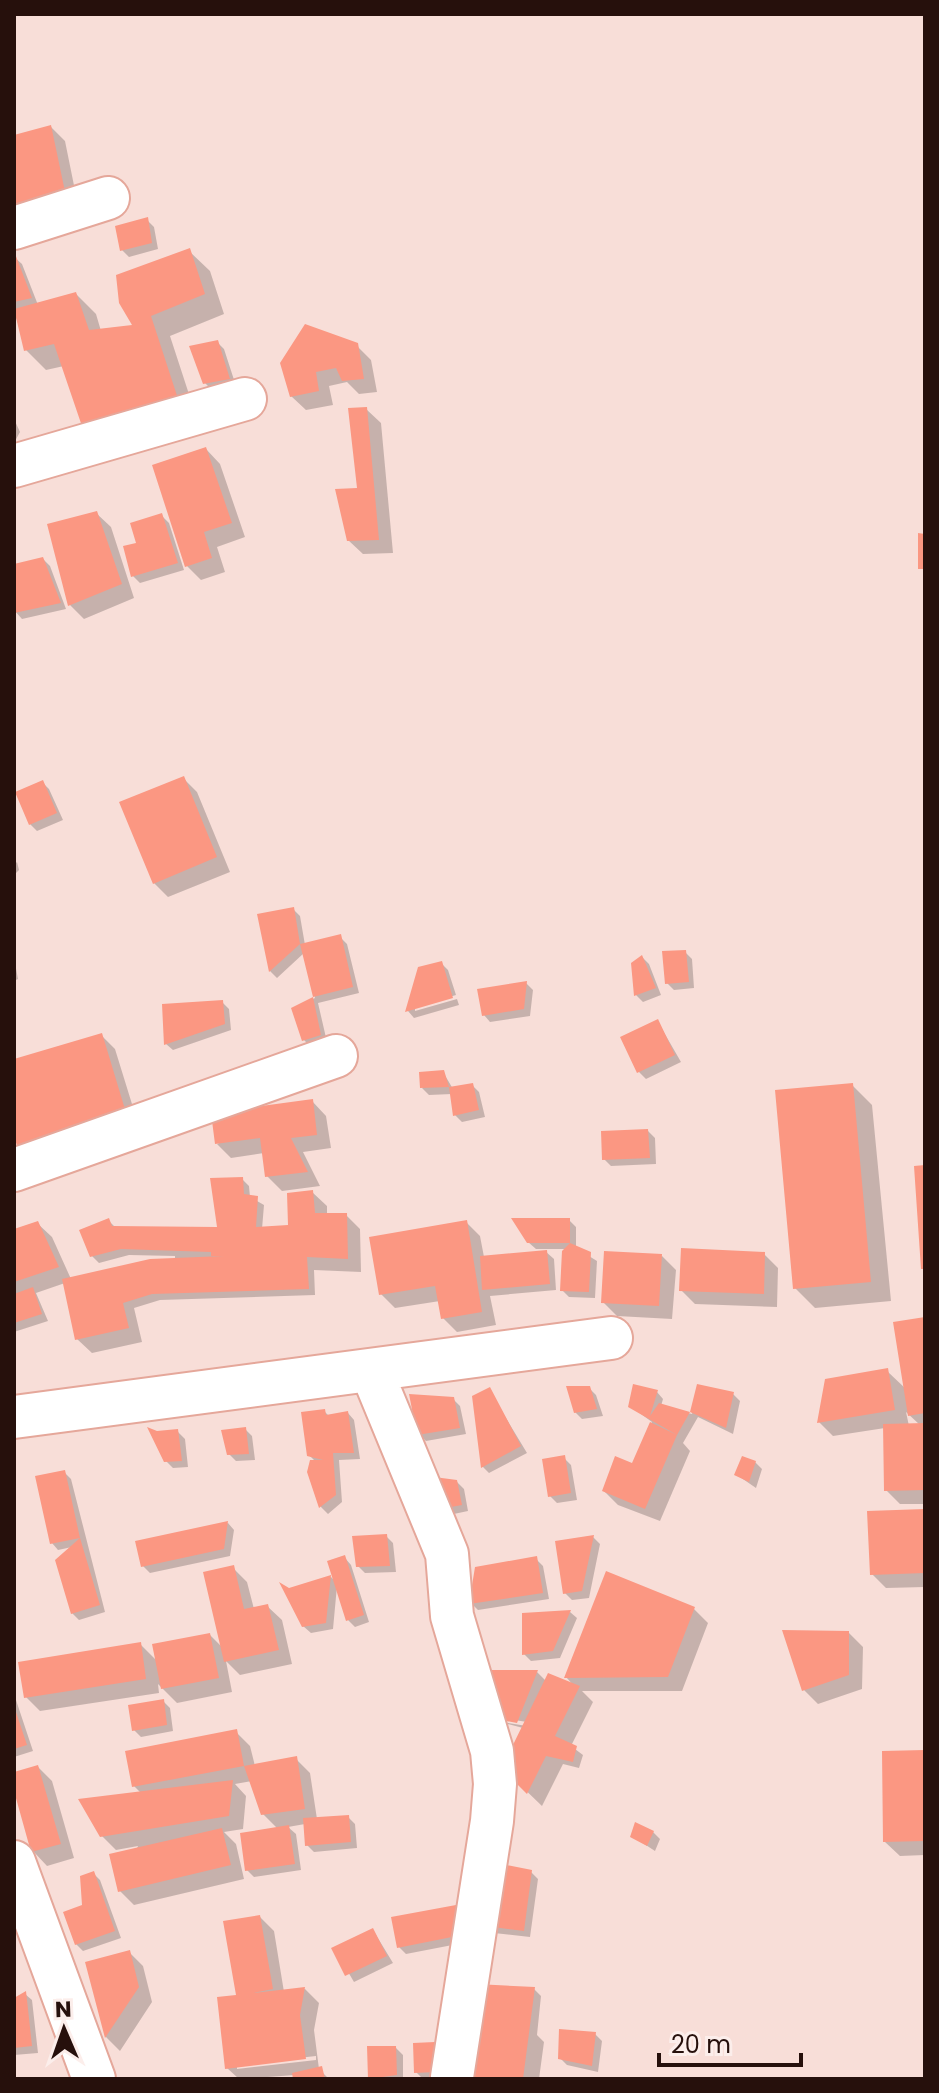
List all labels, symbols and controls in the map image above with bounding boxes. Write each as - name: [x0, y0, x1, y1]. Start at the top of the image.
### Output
- north arrow: [24, 1989, 104, 2069]
- text: N: [55, 1994, 72, 2025]
- scale bar: [659, 2017, 801, 2067]
- text: 20 m: [671, 2028, 731, 2061]

